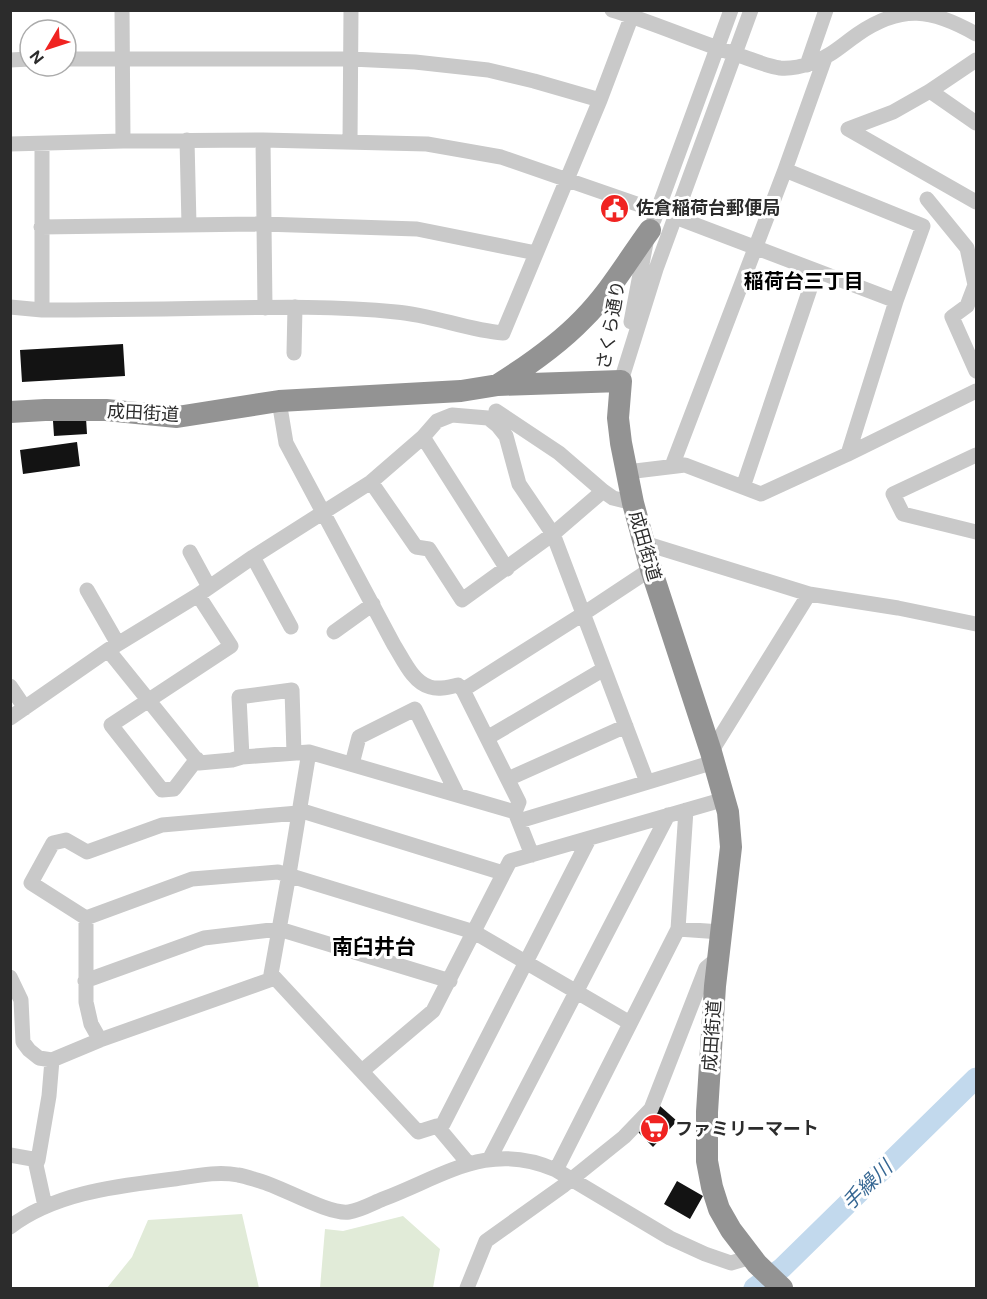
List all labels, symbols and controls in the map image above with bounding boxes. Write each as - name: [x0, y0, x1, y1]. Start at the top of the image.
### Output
- north arrow: [18, 18, 78, 78]
- text: N: [25, 46, 49, 68]
- public building icon: 佐倉稲荷台郵便局: [599, 192, 631, 224]
- place label: 佐倉稲荷台郵便局: [636, 196, 780, 220]
- district label: 稲荷台三丁目: [744, 268, 864, 294]
- street label: さくら通り: [591, 279, 631, 371]
- street label: 成田街道: [106, 399, 180, 427]
- street label: 成田街道: [624, 508, 666, 584]
- district label: 南臼井台: [332, 933, 416, 961]
- street label: 成田街道: [698, 999, 726, 1073]
- supermarket icon: ファミリーマート: [638, 1113, 670, 1145]
- place label: ファミリーマート: [675, 1117, 819, 1141]
- water label: 手繰川: [836, 1153, 899, 1215]

